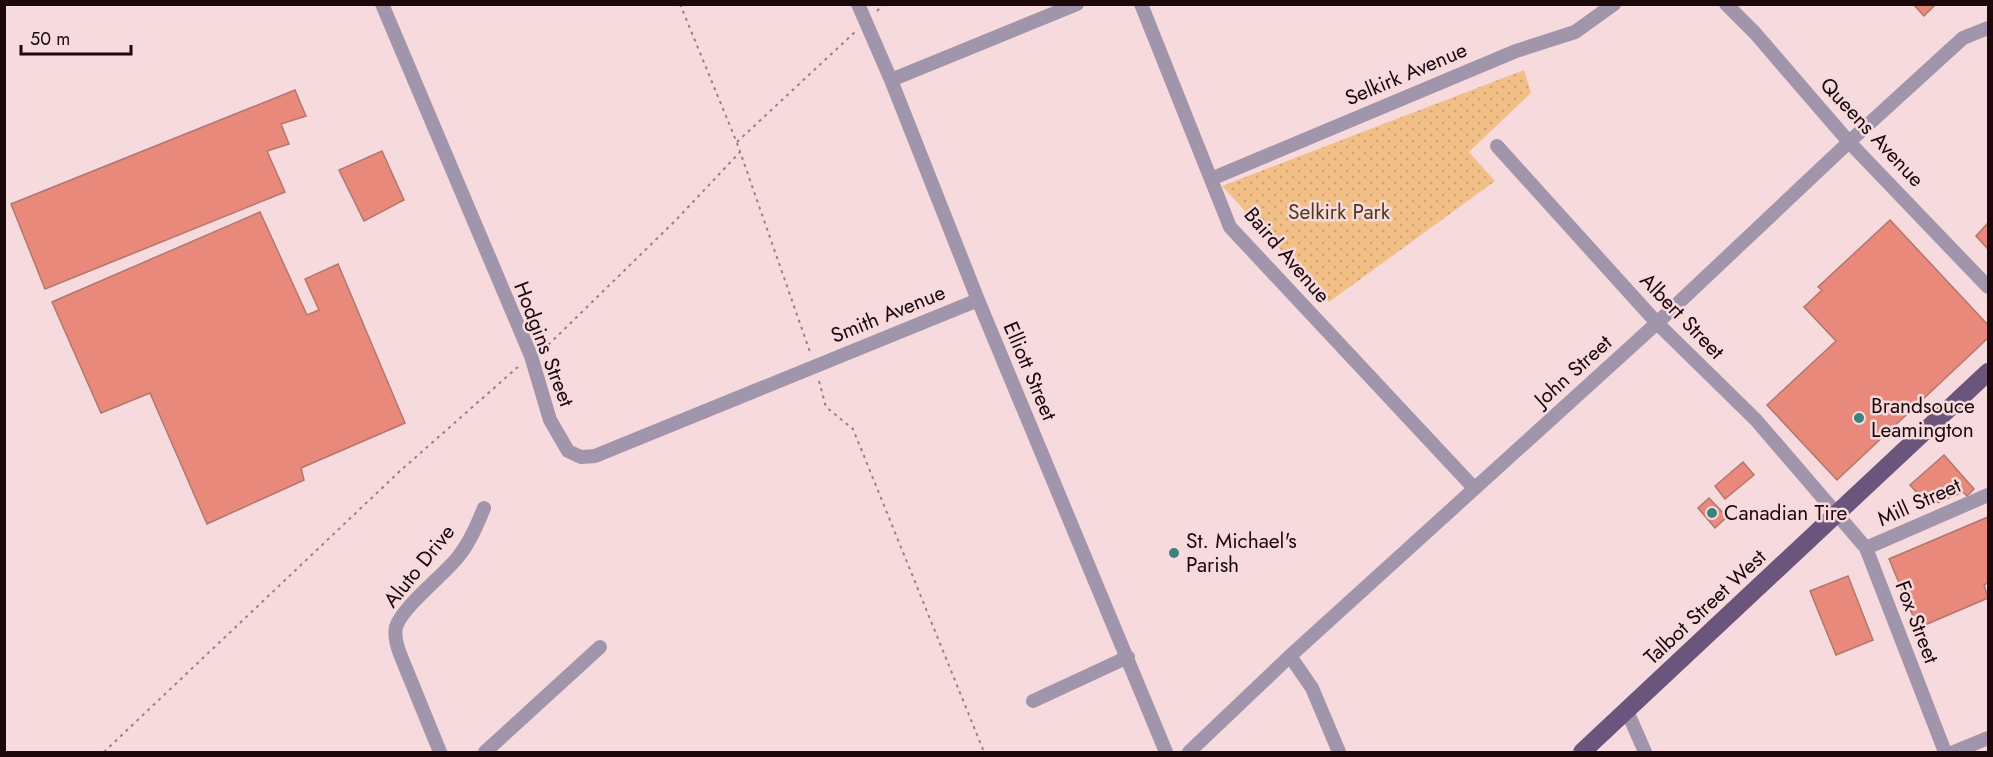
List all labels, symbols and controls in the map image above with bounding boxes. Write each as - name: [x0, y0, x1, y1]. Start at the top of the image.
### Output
- scale bar: [21, 18, 130, 56]
- text: 50 m: [30, 26, 70, 52]
- street label: Selkirk Avenue: [1340, 35, 1472, 113]
- street label: Queens Avenue: [1813, 70, 1931, 194]
- park label: Selkirk Park: [1288, 197, 1391, 227]
- street label: Baird Avenue: [1237, 201, 1337, 310]
- street label: Albert Street: [1633, 266, 1731, 366]
- street label: Hodgins Street: [506, 277, 582, 411]
- street label: Smith Avenue: [826, 277, 950, 351]
- street label: Elliott Street: [996, 317, 1064, 425]
- street label: John Street: [1525, 328, 1618, 416]
- place label: Brandsouce Leamington: [1871, 391, 1975, 445]
- marker: Brandsouce Leamington: [1852, 411, 1866, 425]
- street label: Mill Street: [1872, 470, 1966, 534]
- place label: Canadian Tire: [1724, 498, 1848, 528]
- marker: Canadian Tire: [1705, 506, 1719, 520]
- street label: Aluto Drive: [376, 518, 462, 614]
- place label: St. Michael's Parish: [1186, 526, 1297, 580]
- street label: Talbot Street West: [1637, 542, 1773, 672]
- marker: St. Michael's Parish: [1167, 546, 1181, 560]
- street label: Fox Street: [1888, 576, 1946, 668]

